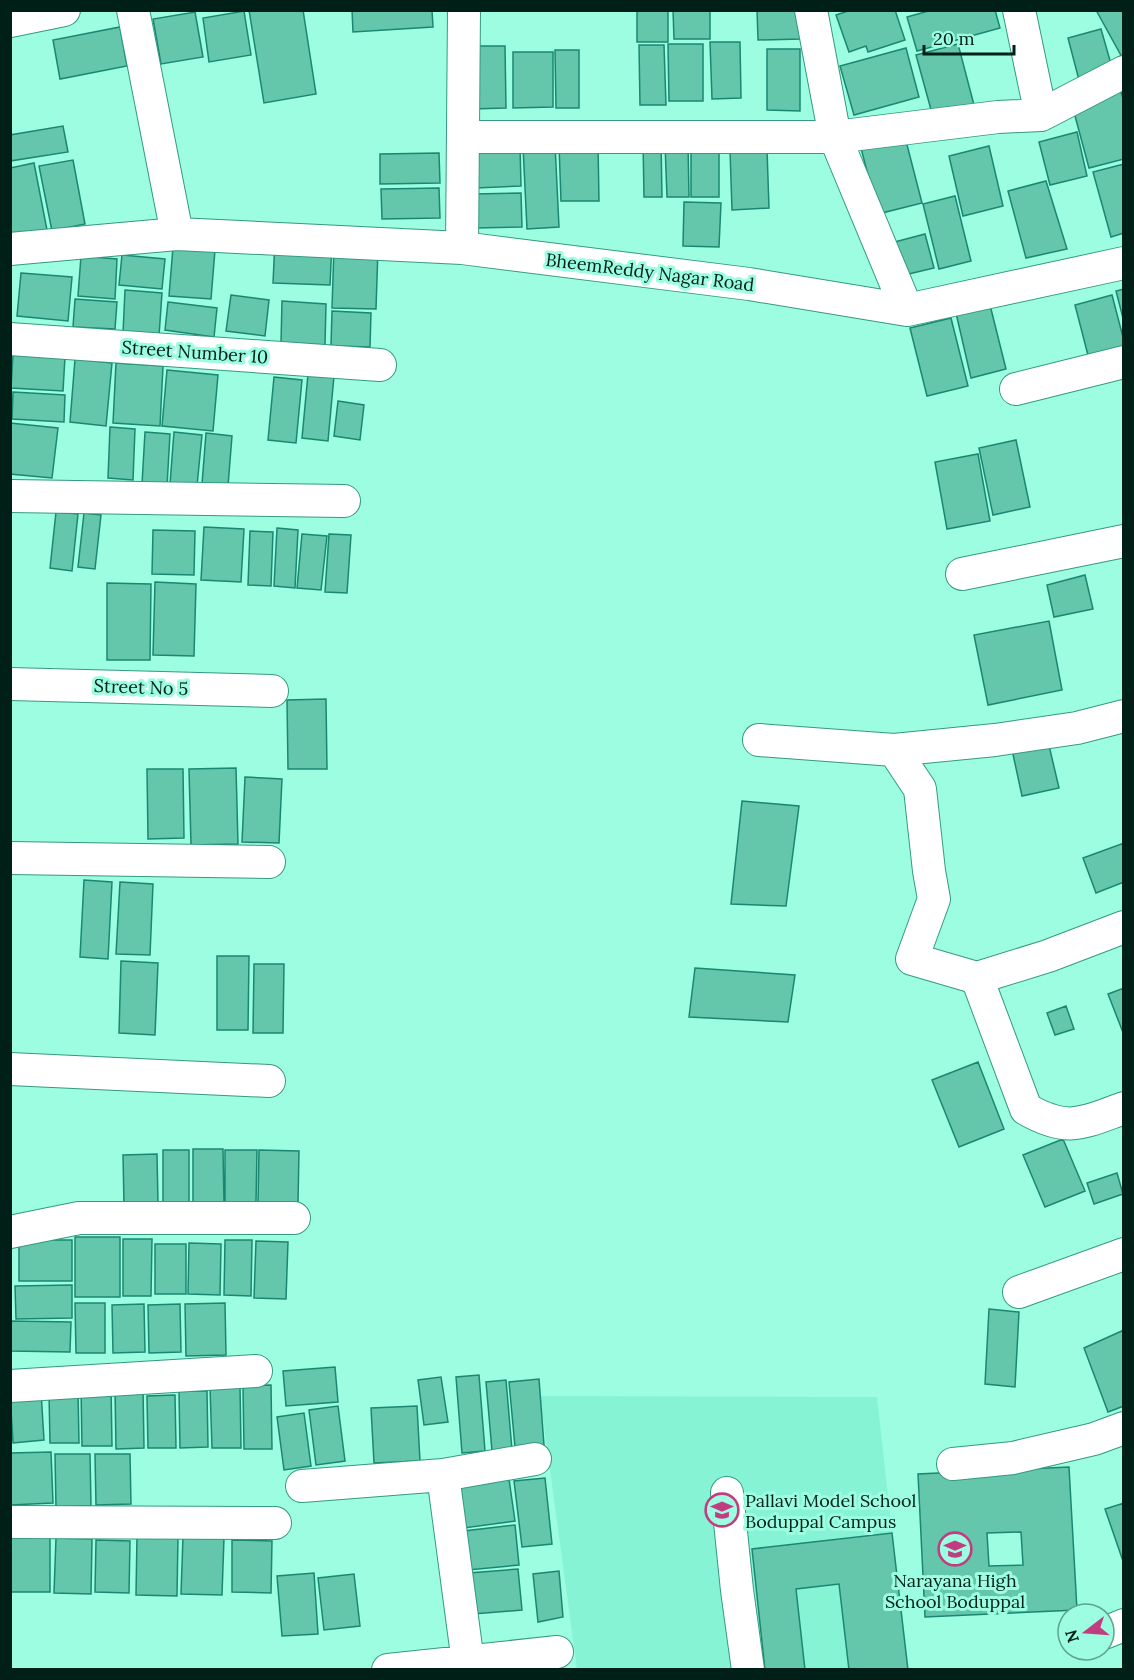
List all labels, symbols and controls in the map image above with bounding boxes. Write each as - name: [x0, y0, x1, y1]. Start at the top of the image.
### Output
- scale bar: [924, 18, 1014, 56]
- text: 20 m: [933, 27, 975, 50]
- street label: BheemReddy Nagar Road: [544, 248, 756, 296]
- street label: Street Number 10: [121, 335, 269, 369]
- street label: Street No 5: [93, 674, 189, 700]
- place label: Pallavi Model School Boduppal Campus: [745, 1489, 917, 1533]
- school or university icon: Pallavi Model School Boduppal Campus: [704, 1492, 740, 1528]
- school or university icon: Narayana High School Boduppal: [937, 1531, 973, 1567]
- place label: Narayana High School Boduppal: [885, 1569, 1025, 1613]
- north arrow: [1056, 1602, 1116, 1662]
- text: N: [1060, 1628, 1083, 1645]

